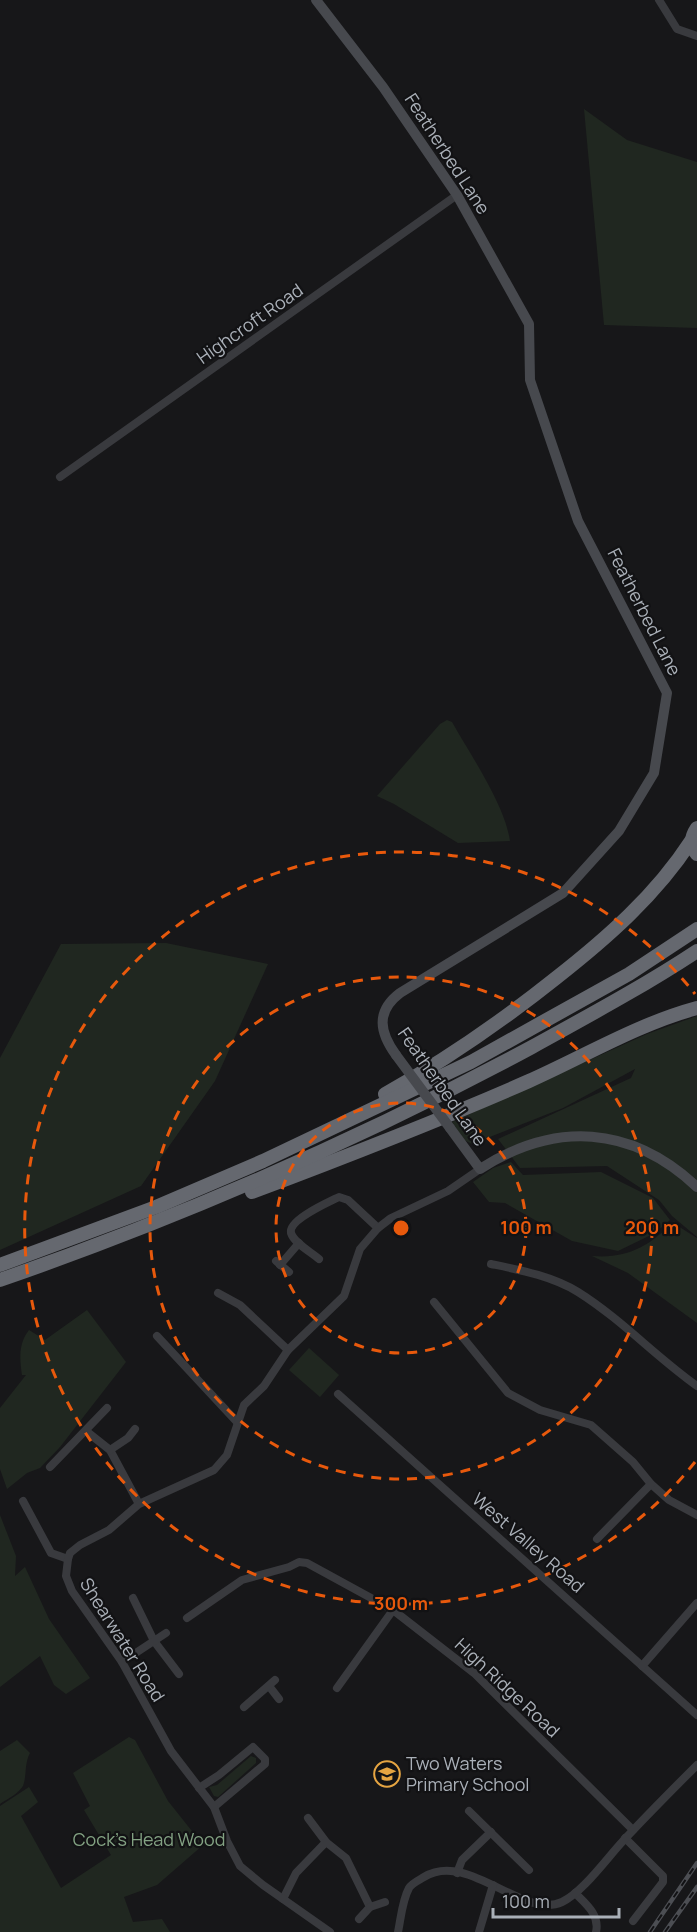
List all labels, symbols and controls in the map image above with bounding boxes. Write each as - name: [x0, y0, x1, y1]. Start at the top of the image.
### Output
- street label: Featherbed Lane: [400, 88, 496, 219]
- street label: Highcroft Road: [191, 278, 307, 369]
- street label: Featherbed Lane: [602, 544, 687, 679]
- street label: Featherbed Lane: [393, 1022, 493, 1151]
- text: 100 m: [500, 1215, 552, 1239]
- text: 200 m: [625, 1215, 679, 1239]
- centre of rings: [391, 1218, 411, 1238]
- street label: West Valley Road: [468, 1487, 590, 1598]
- street label: Shearwater Road: [75, 1573, 171, 1706]
- text: 300 m: [374, 1591, 428, 1615]
- street label: High Ridge Road: [450, 1632, 565, 1742]
- place label: Two Waters Primary School: [406, 1751, 530, 1796]
- school or university icon: Two Waters Primary School: [372, 1759, 402, 1789]
- park label: Cock's Head Wood: [73, 1827, 225, 1851]
- scale bar: [493, 1881, 619, 1919]
- text: 100 m: [502, 1889, 550, 1913]

